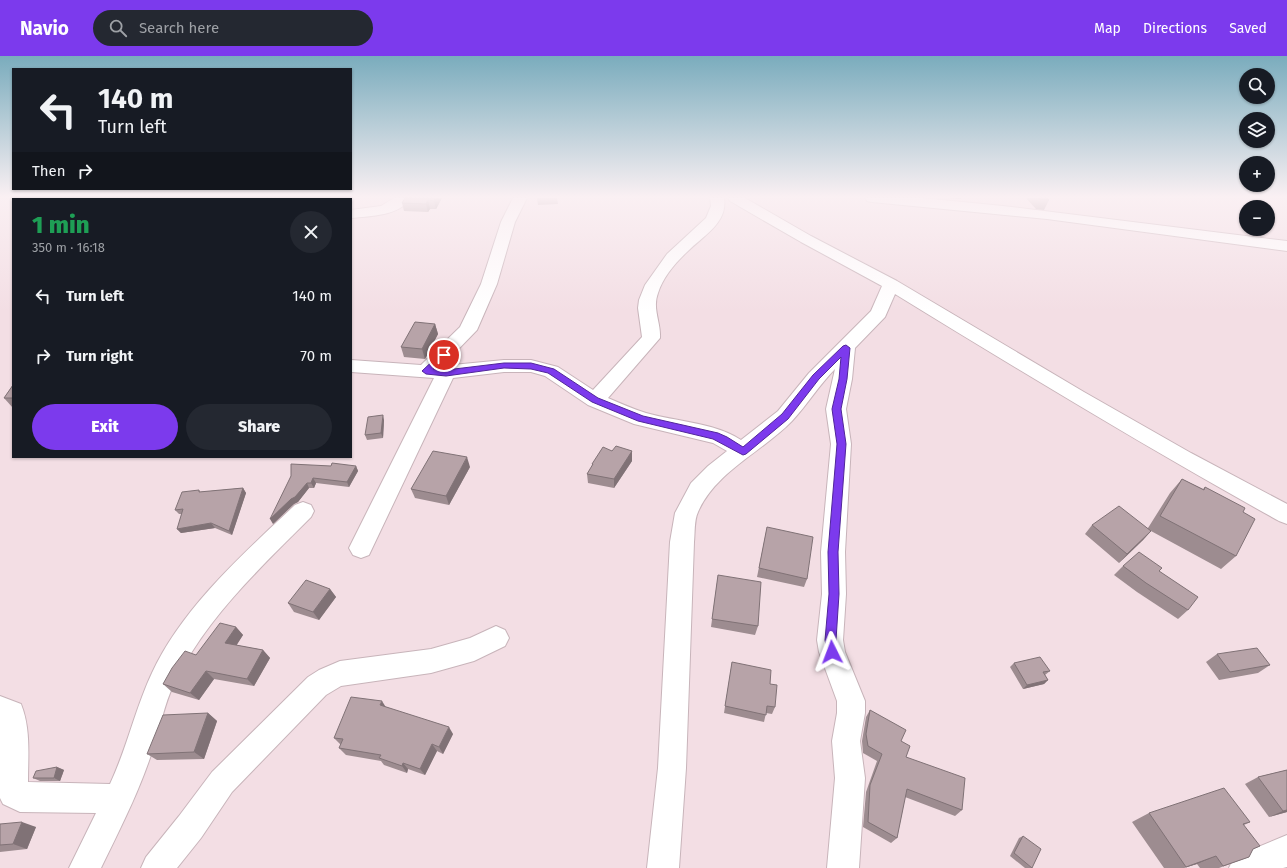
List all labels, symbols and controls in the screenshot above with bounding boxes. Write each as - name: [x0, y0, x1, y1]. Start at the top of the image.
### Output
- search box: [93, 10, 373, 46]
- text: Navio: [20, 17, 69, 40]
- icon: search: [107, 17, 129, 39]
- text: Search here: [139, 19, 219, 37]
- text: Map: [1094, 20, 1121, 37]
- text: Directions: [1143, 20, 1207, 37]
- text: Saved: [1229, 20, 1267, 37]
- map controls: [1239, 68, 1275, 236]
- button: search: [1239, 68, 1275, 104]
- text: 140 m: [98, 82, 174, 115]
- icon: left: [32, 84, 84, 136]
- button: layers: [1239, 112, 1275, 148]
- text: Turn left: [98, 116, 167, 138]
- button: +: [1239, 156, 1275, 192]
- icon: right: [74, 160, 96, 182]
- text: Then: [32, 162, 66, 180]
- button: −: [1239, 200, 1275, 236]
- text: 1 min: [32, 211, 90, 239]
- button: close: [290, 211, 332, 253]
- text: 350 m · 16:18: [32, 240, 105, 255]
- icon: left: [32, 285, 54, 307]
- text: Turn left: [66, 287, 124, 305]
- text: 140 m: [292, 287, 332, 305]
- pin: [427, 338, 461, 372]
- icon: arrive: [433, 344, 455, 366]
- icon: right: [32, 345, 54, 367]
- text: Turn right: [66, 347, 133, 365]
- text: 70 m: [300, 347, 332, 365]
- button: Exit: [32, 404, 178, 450]
- button: Share: [186, 404, 332, 450]
- position arrow: [811, 631, 853, 673]

